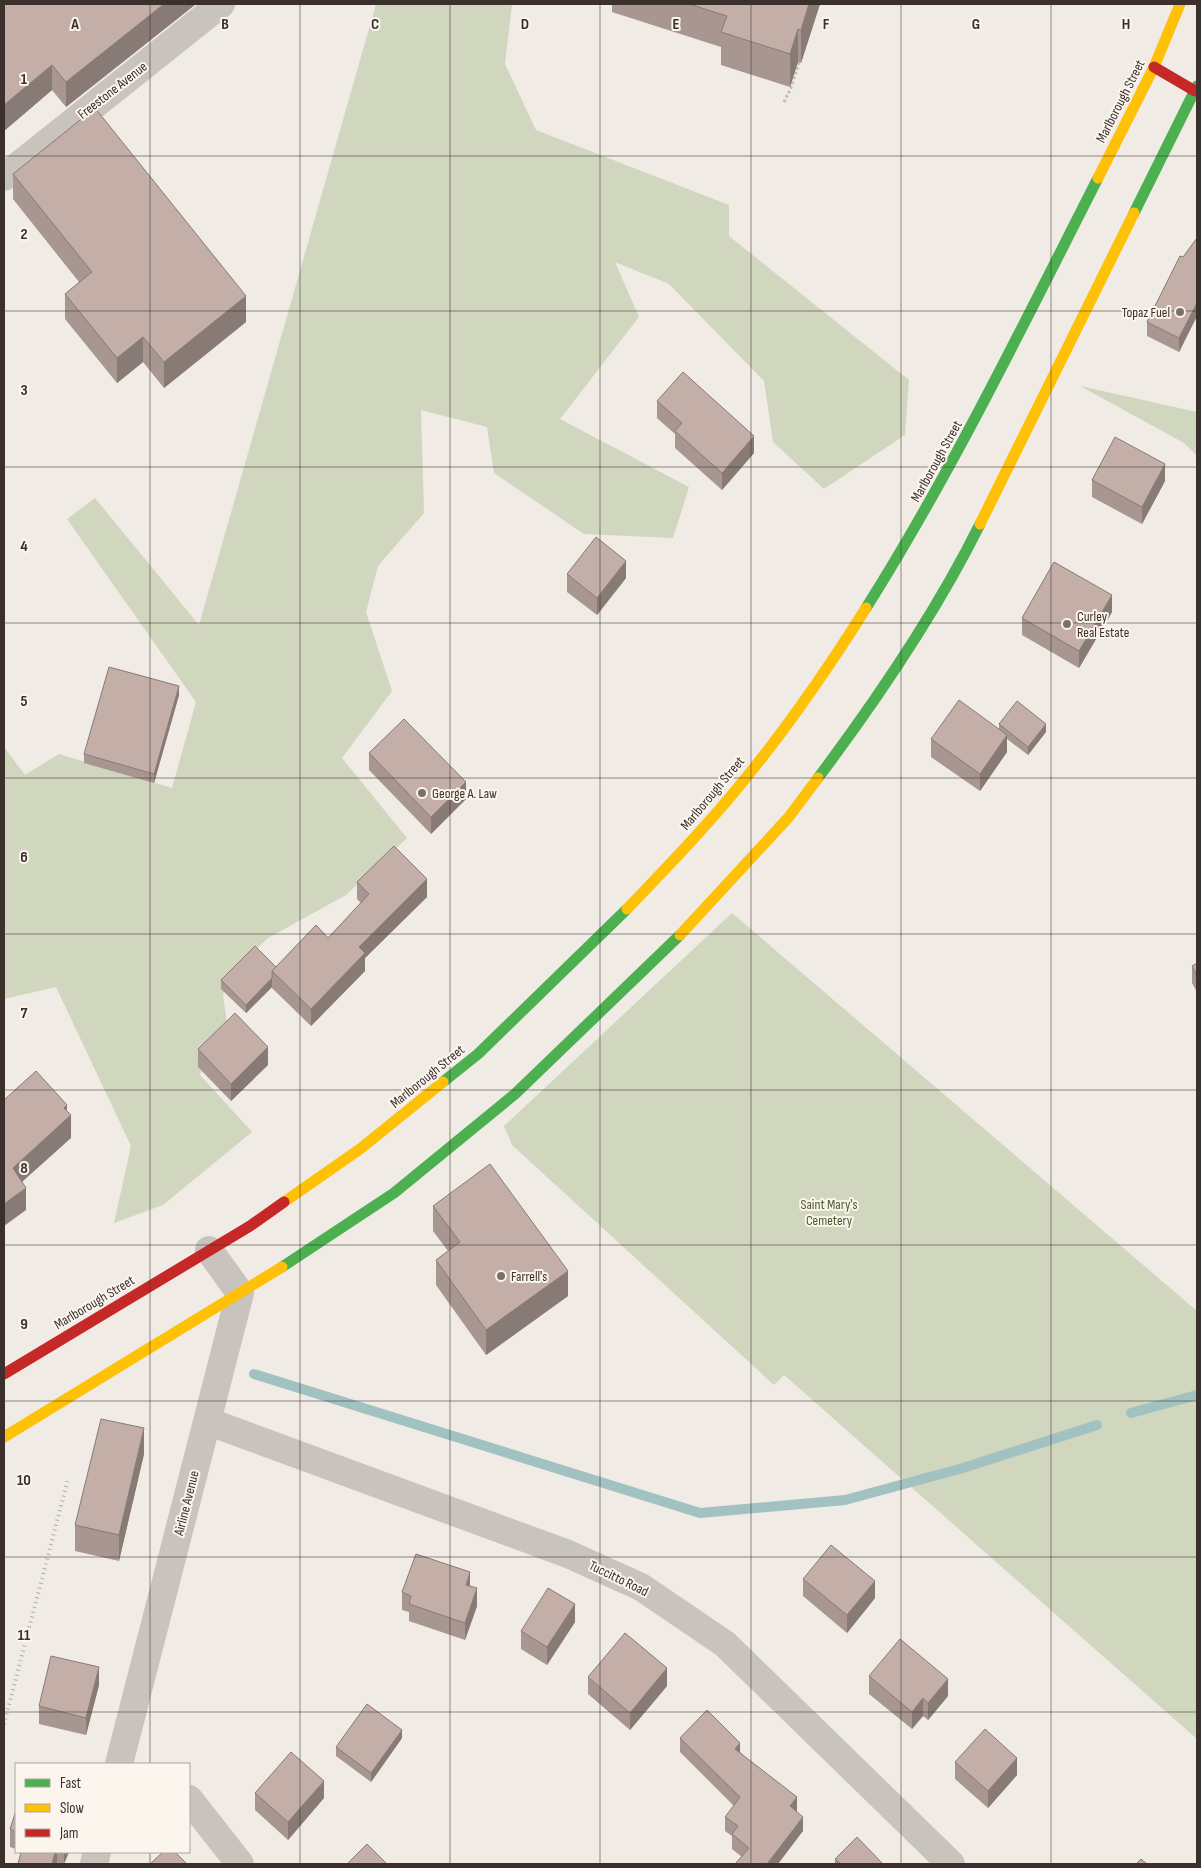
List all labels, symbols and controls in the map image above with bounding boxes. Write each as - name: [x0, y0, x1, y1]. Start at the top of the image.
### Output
- text: A: [70, 15, 79, 34]
- text: B: [221, 15, 229, 34]
- text: C: [371, 15, 379, 34]
- text: D: [521, 15, 529, 34]
- text: E: [673, 15, 680, 34]
- text: F: [823, 15, 830, 34]
- text: G: [972, 15, 980, 34]
- text: H: [1122, 15, 1130, 34]
- street label: Marlborough Street: [1092, 57, 1149, 146]
- street label: Freestone Avenue: [74, 58, 150, 123]
- text: 1: [21, 70, 28, 89]
- text: 2: [20, 225, 28, 244]
- place label: Topaz Fuel: [1122, 304, 1170, 321]
- marker: Topaz Fuel: [1174, 306, 1186, 318]
- text: 3: [20, 381, 28, 400]
- street label: Marlborough Street: [907, 417, 966, 505]
- text: 4: [20, 537, 28, 556]
- place label: Curley Real Estate: [1077, 608, 1129, 641]
- marker: Curley Real Estate: [1061, 618, 1073, 630]
- text: 5: [20, 692, 28, 711]
- street label: Marlborough Street: [677, 753, 748, 834]
- place label: George A. Law: [432, 785, 497, 802]
- marker: George A. Law: [416, 787, 428, 799]
- text: 6: [20, 848, 28, 867]
- text: 7: [21, 1004, 28, 1023]
- street label: Marlborough Street: [387, 1041, 468, 1112]
- text: 8: [20, 1159, 28, 1178]
- park label: Saint Mary's Cemetery: [800, 1196, 858, 1229]
- place label: Farrell's: [511, 1268, 547, 1285]
- marker: Farrell's: [495, 1270, 507, 1282]
- street label: Marlborough Street: [51, 1272, 138, 1333]
- text: 9: [20, 1315, 28, 1334]
- street label: Airline Avenue: [170, 1469, 203, 1538]
- text: 10: [17, 1471, 31, 1490]
- street label: Tuccitto Road: [586, 1557, 651, 1600]
- text: 11: [18, 1626, 31, 1645]
- legend: [15, 1763, 190, 1853]
- text: Fast: [60, 1774, 82, 1793]
- text: Slow: [60, 1799, 84, 1818]
- text: Jam: [59, 1824, 78, 1843]

